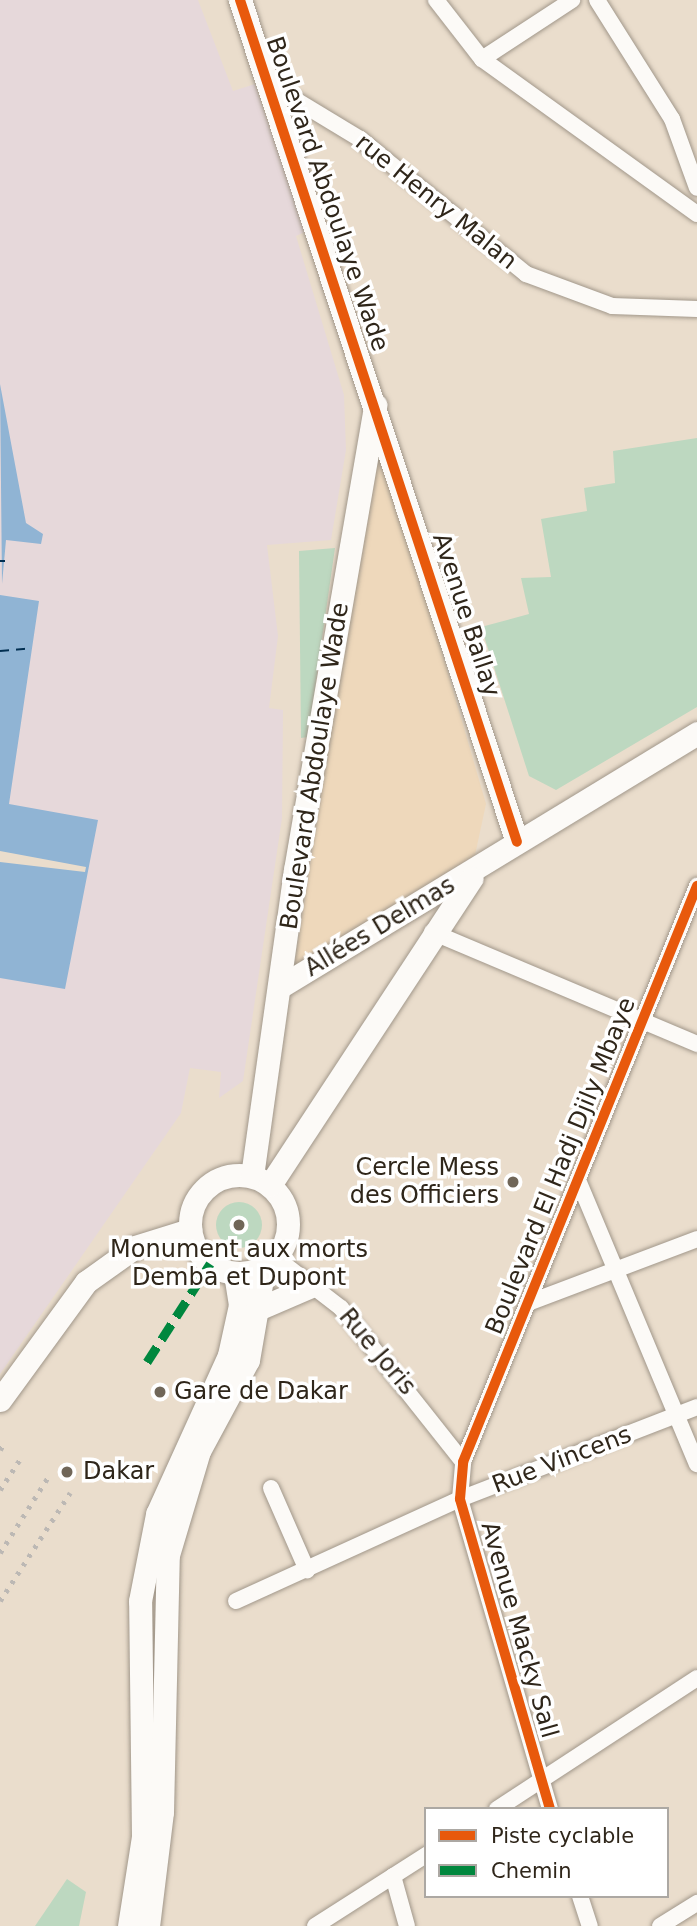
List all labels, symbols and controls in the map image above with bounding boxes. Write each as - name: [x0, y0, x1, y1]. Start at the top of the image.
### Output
- street label: Boulevard Abdoulaye Wade: [260, 33, 394, 355]
- street label: rue Henry Malan: [350, 128, 522, 276]
- street label: Avenue Ballay: [426, 530, 506, 700]
- street label: Boulevard Abdoulaye Wade: [275, 600, 355, 932]
- street label: Allées Delmas: [300, 871, 460, 983]
- street label: Boulevard El Hadj Djily Mbaye: [480, 993, 642, 1339]
- place label: Cercle Mess des Officiers: [350, 1154, 499, 1210]
- marker: Cercle Mess des Officiers: [505, 1174, 521, 1190]
- marker: Monument aux morts Demba et Dupont: [231, 1217, 247, 1233]
- place label: Monument aux morts Demba et Dupont: [110, 1236, 368, 1292]
- street label: Rue Joris: [333, 1303, 421, 1401]
- place label: Gare de Dakar: [174, 1378, 348, 1406]
- marker: Gare de Dakar: [152, 1384, 168, 1400]
- street label: Rue Vincens: [488, 1420, 636, 1500]
- place label: Dakar: [83, 1458, 154, 1486]
- marker: Dakar: [57, 1462, 77, 1482]
- street label: Avenue Macky Sall: [474, 1519, 564, 1741]
- legend: [424, 1807, 669, 1898]
- text: Piste cyclable: [491, 1824, 634, 1848]
- text: Chemin: [491, 1859, 572, 1883]

